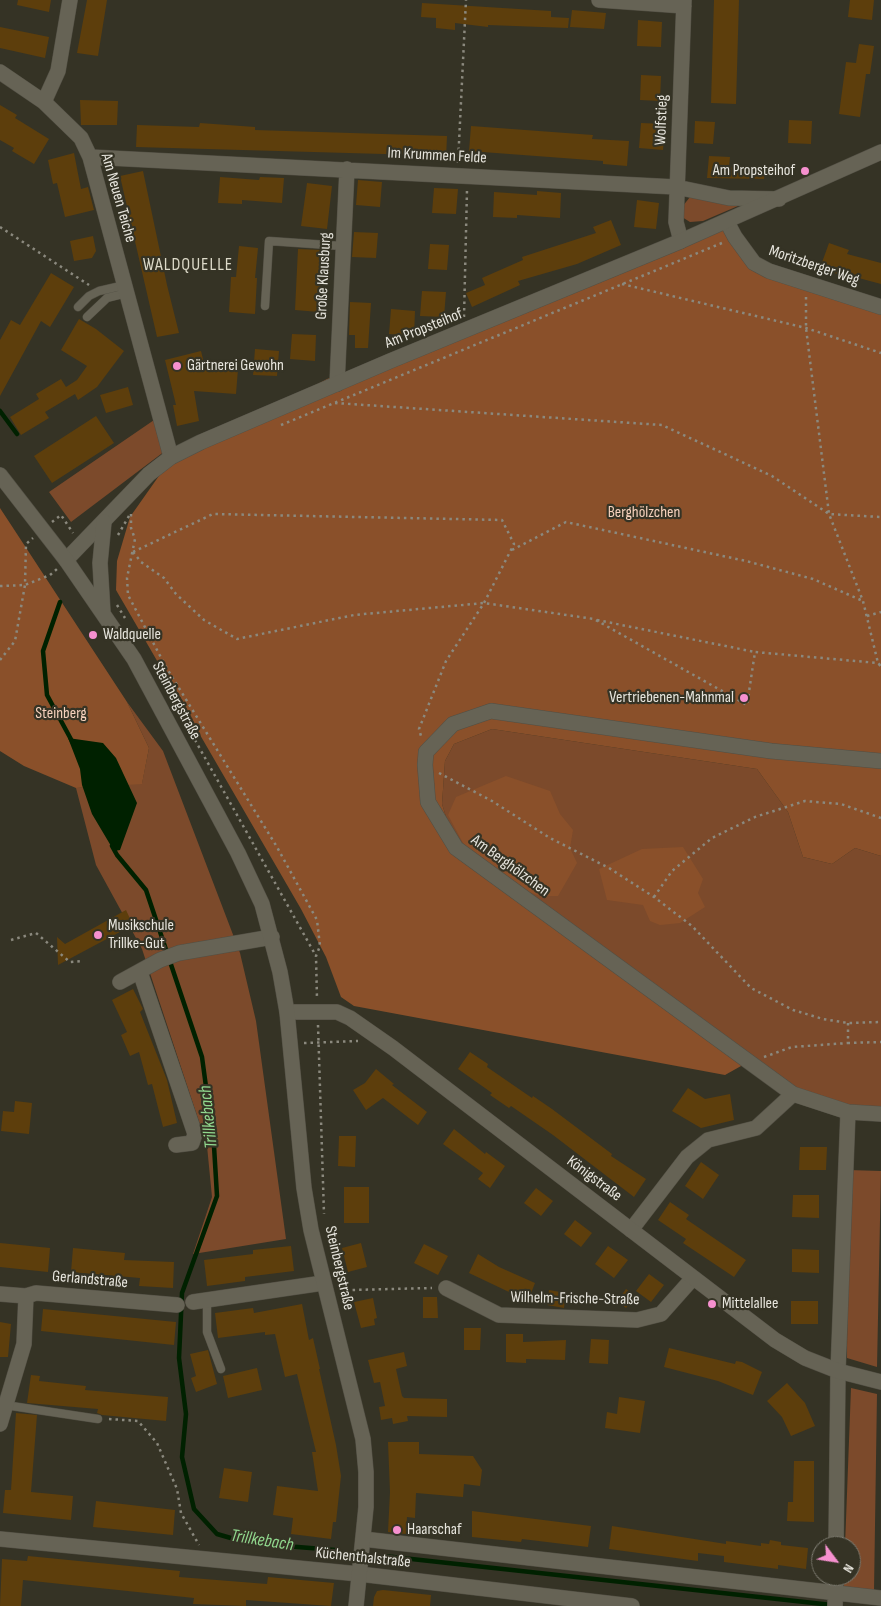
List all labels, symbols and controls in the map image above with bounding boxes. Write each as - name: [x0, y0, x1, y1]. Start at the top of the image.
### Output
- street label: Wolfstieg: [652, 94, 672, 146]
- street label: Im Krummen Felde: [387, 144, 487, 168]
- street label: Am Neuen Teiche: [96, 151, 140, 245]
- place label: Am Propsteihof: [713, 161, 795, 181]
- marker: Am Propsteihof: [799, 165, 811, 177]
- street label: Große Klausburg: [312, 232, 336, 320]
- street label: Moritzberger Weg: [766, 242, 862, 290]
- district label: WALDQUELLE: [142, 254, 234, 276]
- street label: Am Propsteihof: [382, 305, 466, 353]
- place label: Gärtnerei Gewohn: [187, 356, 284, 376]
- marker: Gärtnerei Gewohn: [171, 360, 183, 372]
- park label: Berghölzchen: [608, 503, 680, 523]
- place label: Waldquelle: [103, 625, 161, 645]
- marker: Waldquelle: [87, 629, 99, 641]
- street label: Steinbergstraße: [147, 659, 205, 743]
- place label: Vertriebenen-Mahnmal: [609, 688, 734, 708]
- marker: Vertriebenen-Mahnmal: [738, 692, 750, 704]
- park label: Steinberg: [35, 704, 87, 724]
- street label: Am Berghölzchen: [467, 831, 553, 901]
- place label: Musikschule Trillke-Gut: [108, 916, 174, 954]
- marker: Musikschule Trillke-Gut: [92, 929, 104, 941]
- water label: Trillkebach: [195, 1084, 223, 1150]
- street label: Königstraße: [563, 1152, 625, 1206]
- street label: Steinbergstraße: [320, 1224, 358, 1312]
- street label: Gerlandstraße: [51, 1267, 129, 1293]
- street label: Wilhelm-Frische-Straße: [510, 1288, 640, 1310]
- place label: Mittelallee: [722, 1294, 778, 1314]
- marker: Mittelallee: [706, 1298, 718, 1310]
- place label: Haarschaf: [407, 1520, 462, 1540]
- marker: Haarschaf: [391, 1524, 403, 1536]
- water label: Trillkebach: [229, 1525, 295, 1557]
- north arrow: [811, 1536, 861, 1586]
- street label: Küchenthalstraße: [315, 1543, 411, 1573]
- text: N: [839, 1561, 858, 1576]

